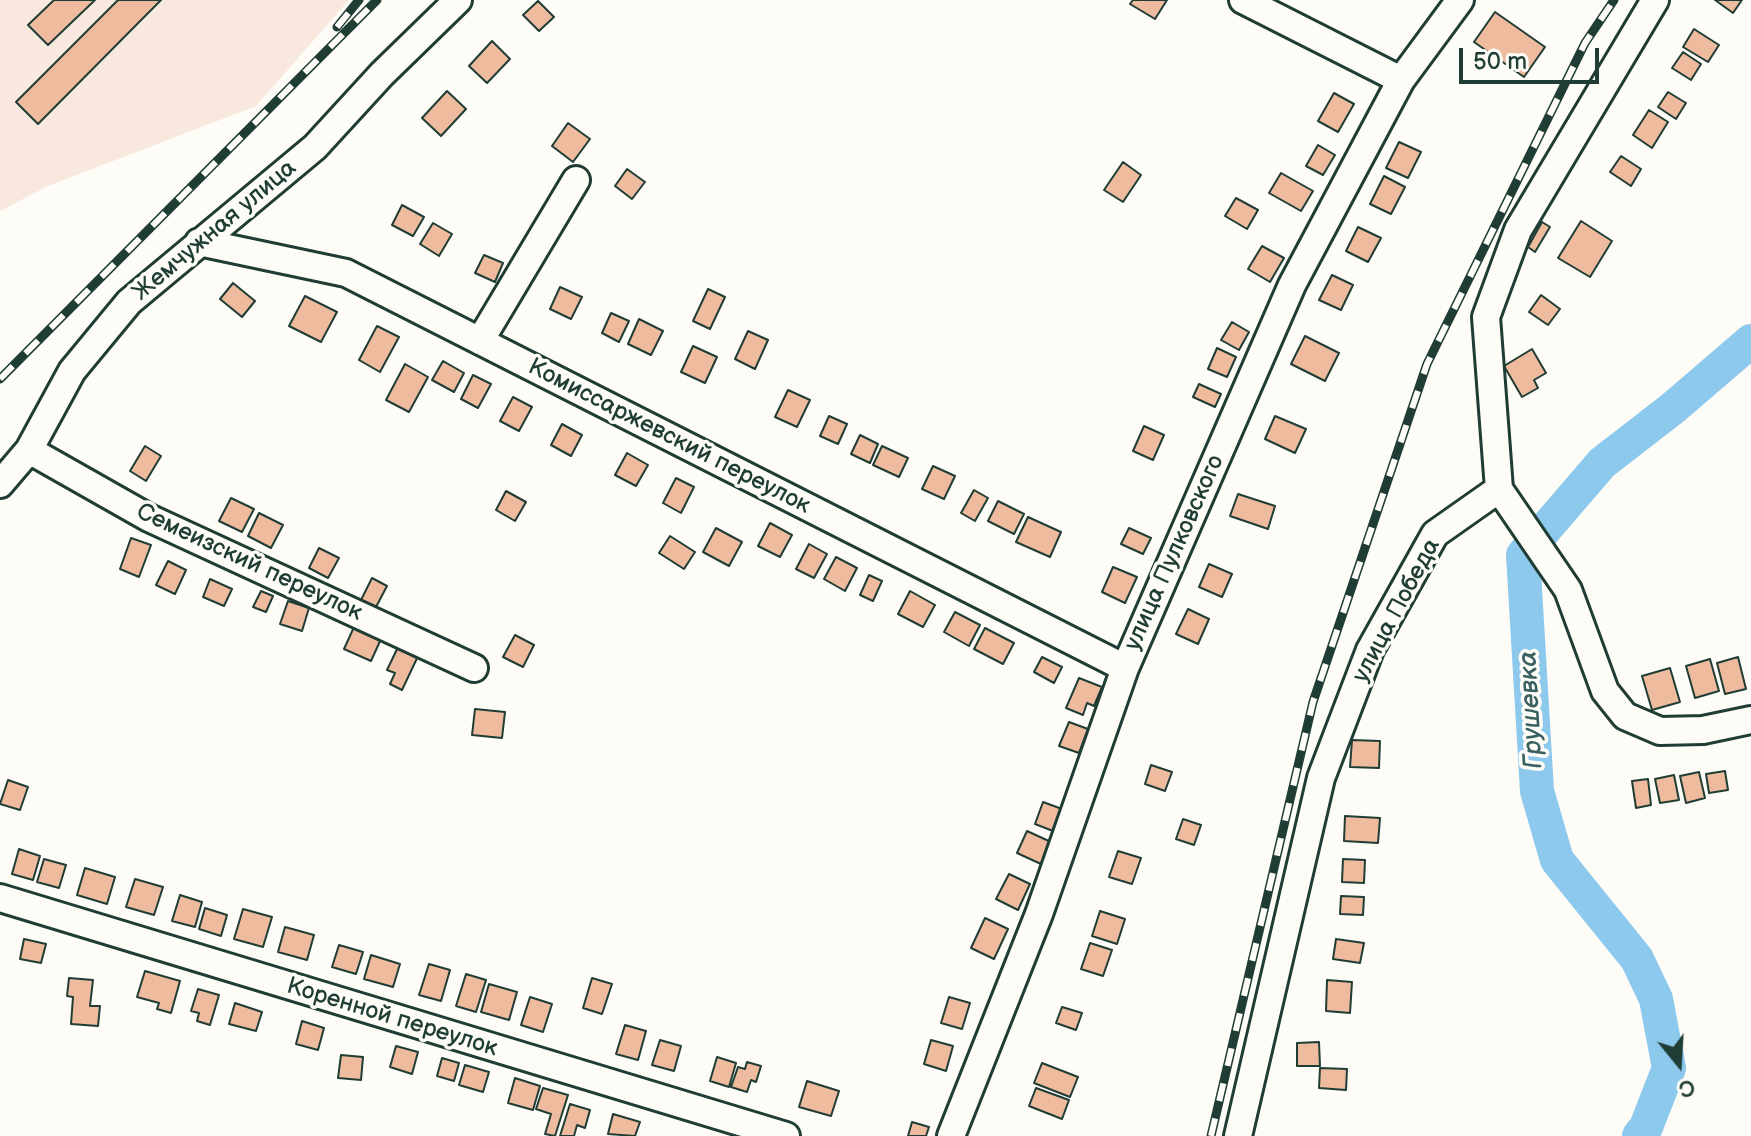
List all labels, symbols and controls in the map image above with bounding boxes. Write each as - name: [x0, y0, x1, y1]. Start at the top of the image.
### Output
- scale bar: [1463, 32, 1603, 82]
- text: 50 m: [1473, 47, 1527, 76]
- street label: Жемчужная улица: [127, 154, 303, 308]
- street label: Комиссаржевский переулок: [523, 353, 815, 521]
- street label: улица Пулковского: [1119, 451, 1231, 655]
- street label: Семеизский переулок: [131, 498, 367, 628]
- street label: улица Победа: [1347, 534, 1447, 688]
- water label: Грушевка: [1513, 650, 1551, 770]
- street label: Коренной переулок: [283, 972, 501, 1064]
- north arrow: [1639, 1024, 1719, 1104]
- text: С: [1675, 1072, 1698, 1103]

